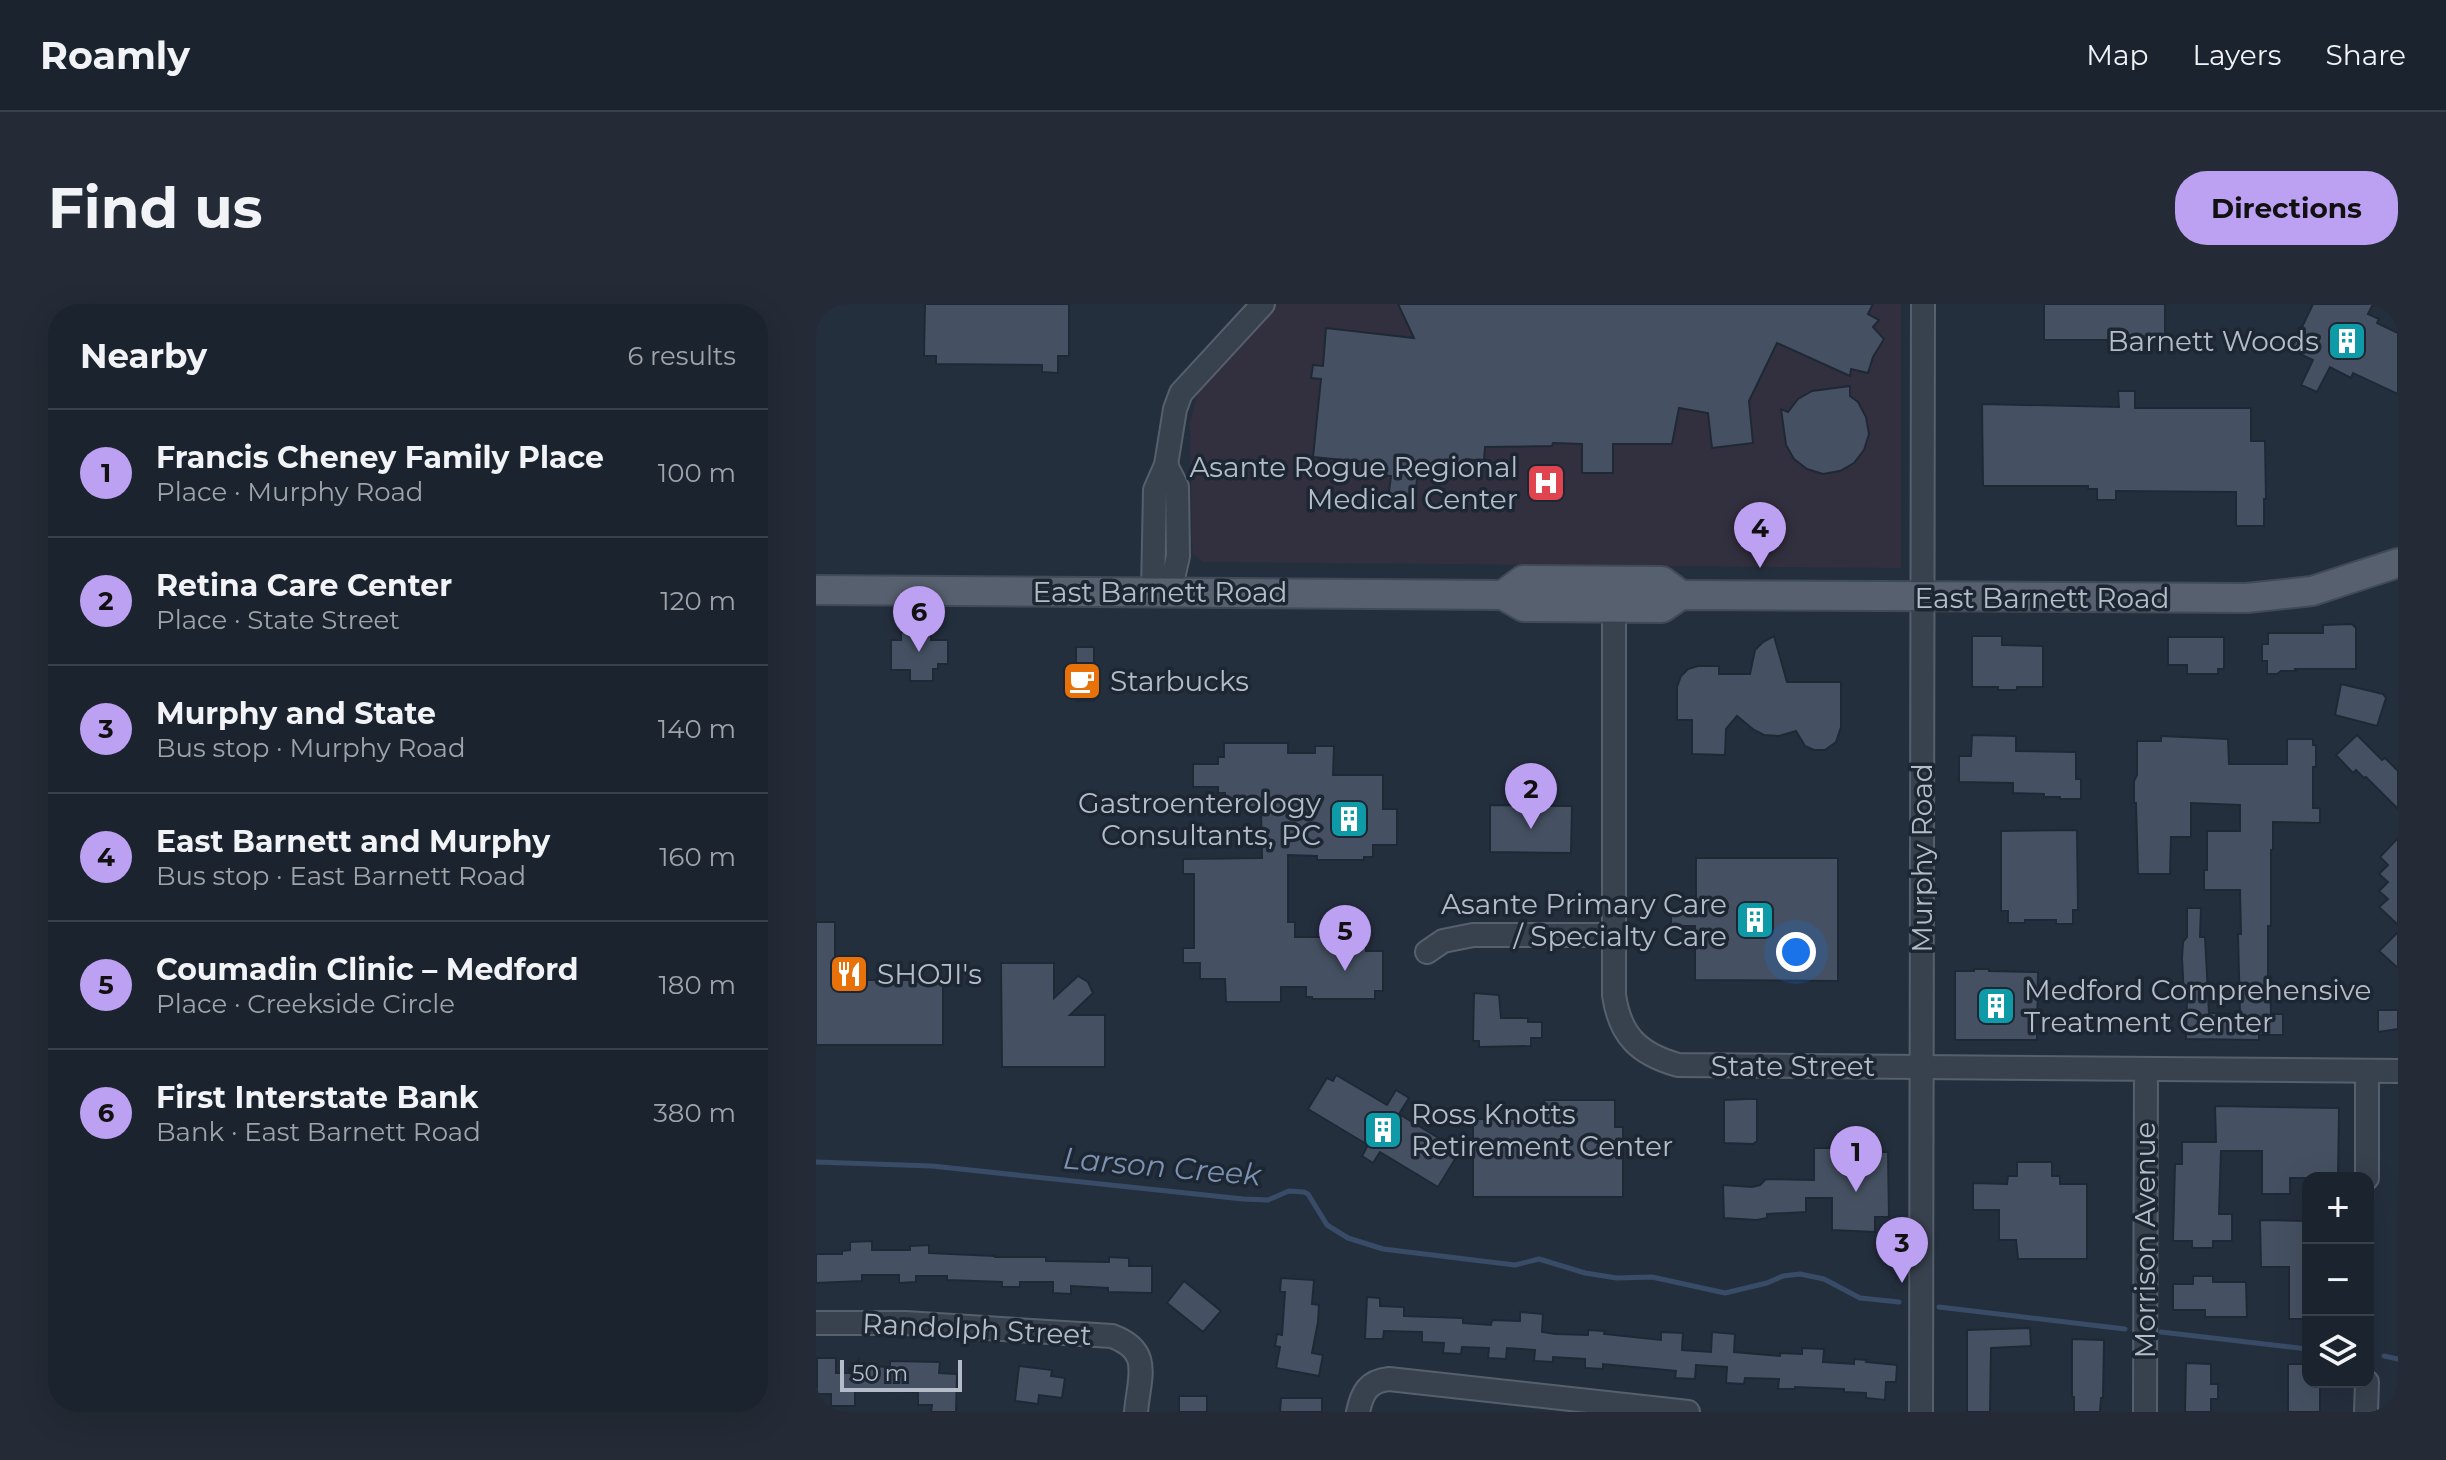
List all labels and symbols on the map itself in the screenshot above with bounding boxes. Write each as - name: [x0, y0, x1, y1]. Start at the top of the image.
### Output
- building icon: Barnett Woods: [2326, 320, 2368, 362]
- place label: Barnett Woods: [2108, 324, 2319, 358]
- place label: Asante Rogue Regional Medical Center: [1189, 450, 1518, 516]
- hospital icon: Asante Rogue Regional Medical Center: [1525, 462, 1567, 504]
- pin: 4: [1734, 502, 1786, 568]
- street label: East Barnett Road: [1033, 575, 1287, 609]
- street label: East Barnett Road: [1915, 581, 2169, 615]
- pin: 6: [893, 586, 945, 652]
- cafe icon: Starbucks: [1061, 660, 1103, 702]
- place label: Starbucks: [1110, 664, 1249, 698]
- pin: 2: [1505, 763, 1557, 829]
- street label: Murphy Road: [1905, 763, 1939, 953]
- place label: Gastroenterology Consultants, PC: [1078, 786, 1322, 852]
- building icon: Gastroenterology Consultants, PC: [1328, 798, 1370, 840]
- place label: Asante Primary Care / Specialty Care: [1441, 887, 1727, 953]
- building icon: Asante Primary Care / Specialty Care: [1734, 899, 1776, 941]
- pin: 5: [1319, 905, 1371, 971]
- your location: [1776, 932, 1816, 972]
- restaurant icon: SHOJI's: [828, 953, 870, 995]
- place label: SHOJI's: [877, 957, 982, 991]
- place label: Medford Comprehensive Treatment Center: [2024, 973, 2372, 1039]
- building icon: Medford Comprehensive Treatment Center: [1975, 985, 2017, 1027]
- street label: State Street: [1711, 1049, 1875, 1083]
- place label: Ross Knotts Retirement Center: [1411, 1097, 1673, 1163]
- building icon: Ross Knotts Retirement Center: [1362, 1109, 1404, 1151]
- street label: Morrison Avenue: [2128, 1121, 2162, 1359]
- pin: 1: [1830, 1126, 1882, 1192]
- water label: Larson Creek: [1061, 1139, 1264, 1194]
- pin: 3: [1876, 1217, 1928, 1283]
- street label: Randolph Street: [862, 1306, 1092, 1352]
- scale bar: [840, 1356, 962, 1392]

